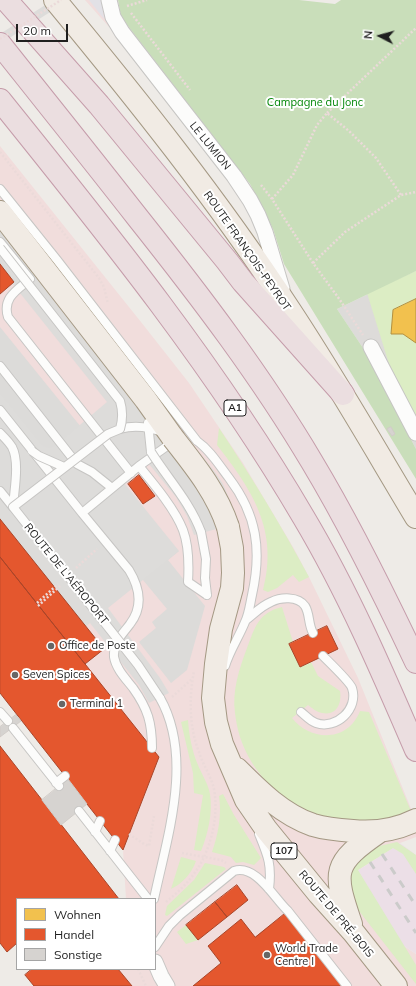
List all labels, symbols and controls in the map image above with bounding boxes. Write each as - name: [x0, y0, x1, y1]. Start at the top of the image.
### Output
- scale bar: [18, 16, 70, 42]
- north arrow: [360, 16, 400, 56]
- text: 20 m: [23, 23, 51, 38]
- text: N: [361, 30, 375, 40]
- park label: Campagne du Jonc: [267, 96, 363, 110]
- street label: LE LUMION: [187, 119, 233, 173]
- street label: ROUTE FRANÇOIS-PEYROT: [201, 189, 293, 313]
- road number: A1: [224, 400, 246, 416]
- street label: ROUTE DE L'AÉROPORT: [21, 521, 111, 627]
- place label: Office de Poste: [59, 639, 135, 653]
- marker: Office de Poste: [46, 641, 56, 651]
- place label: Seven Spices: [23, 668, 90, 682]
- marker: Seven Spices: [10, 670, 20, 680]
- place label: Terminal 1: [70, 697, 123, 711]
- marker: Terminal 1: [57, 699, 67, 709]
- road number: 107: [271, 843, 297, 859]
- street label: ROUTE DE PRÉ-BOIS: [296, 868, 376, 960]
- legend: [16, 898, 156, 970]
- text: Wohnen: [54, 907, 101, 922]
- text: Handel: [54, 927, 94, 942]
- place label: World Trade Centre I: [275, 942, 338, 968]
- text: Sonstige: [54, 947, 102, 962]
- marker: World Trade Centre I: [262, 950, 272, 960]

